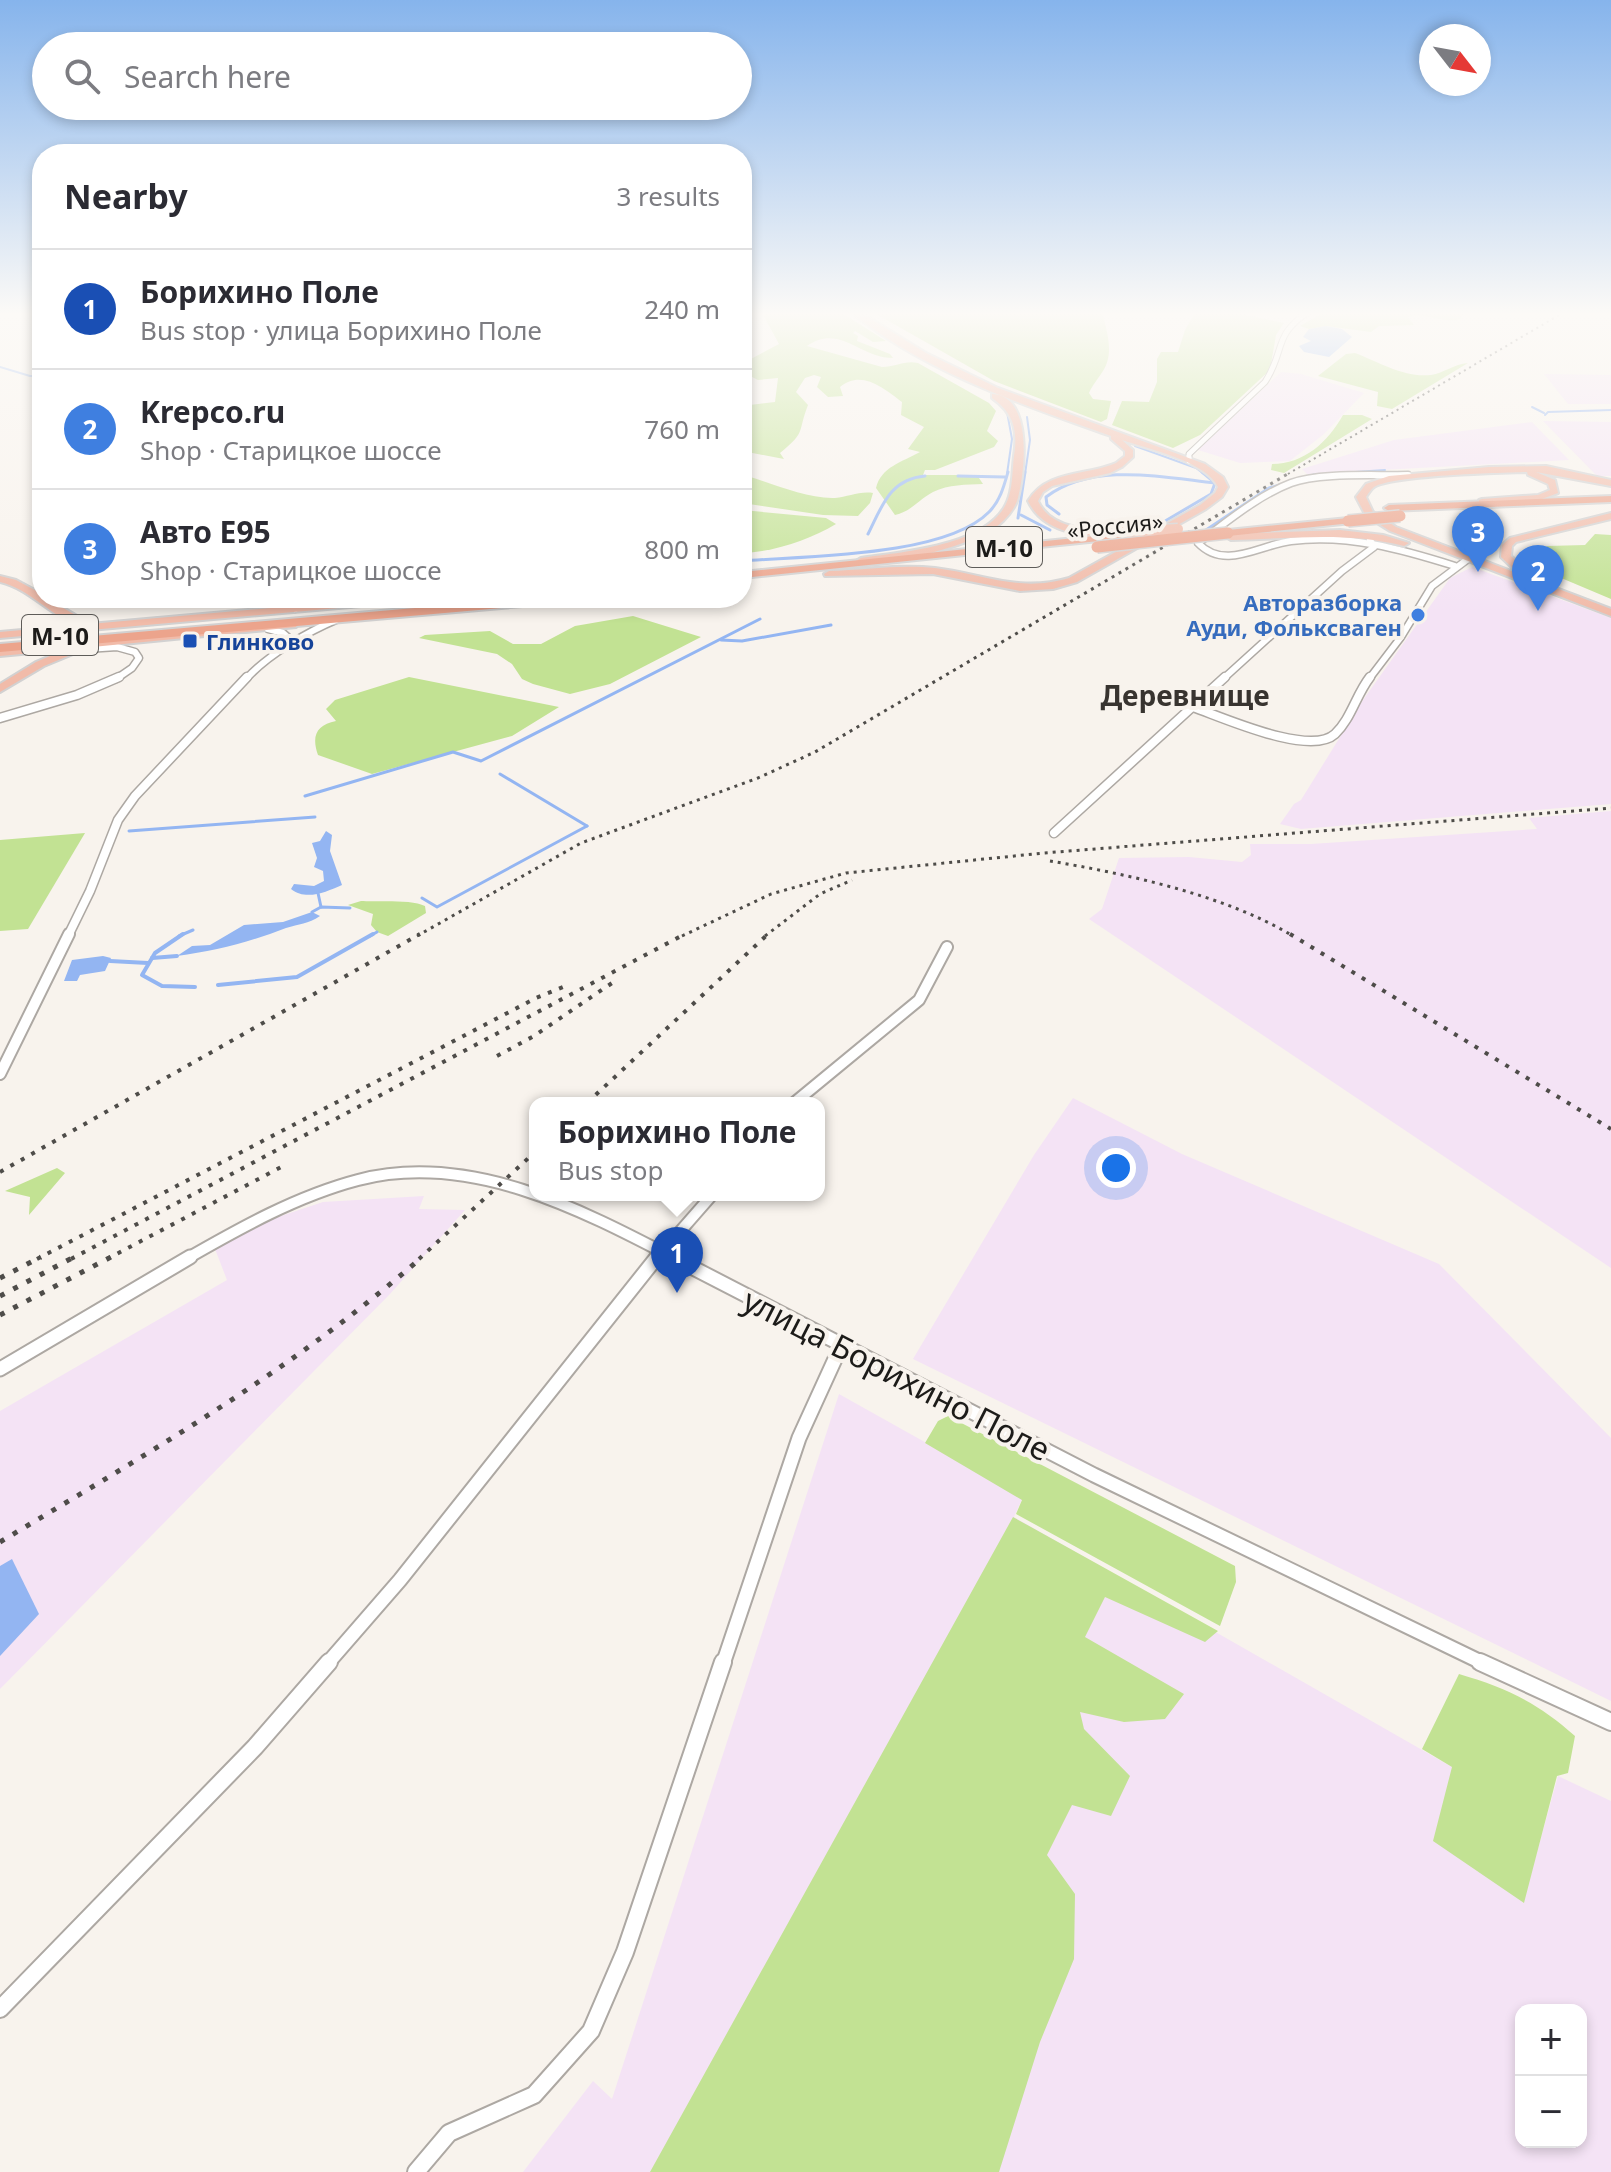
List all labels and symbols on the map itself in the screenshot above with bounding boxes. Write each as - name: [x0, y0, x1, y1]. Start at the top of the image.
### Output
- north arrow: [1419, 24, 1491, 96]
- street label: «Россия»: [1066, 505, 1164, 545]
- pin: 3: [1452, 506, 1504, 572]
- road number: М-10: [966, 527, 1042, 567]
- pin: 2: [1512, 545, 1564, 611]
- place label: Авторазборка Ауди, Фольксваген: [1186, 587, 1402, 642]
- marker: Авторазборка Ауди, Фольксваген: [1409, 606, 1427, 624]
- road number: М-10: [22, 615, 98, 655]
- place label: Глинково: [206, 626, 314, 656]
- marker: Глинково: [181, 632, 199, 650]
- district label: Деревнище: [1100, 676, 1270, 714]
- your location: [1096, 1148, 1136, 1188]
- pin: 1: [651, 1227, 703, 1293]
- street label: улица Борихино Поле: [736, 1278, 1058, 1470]

